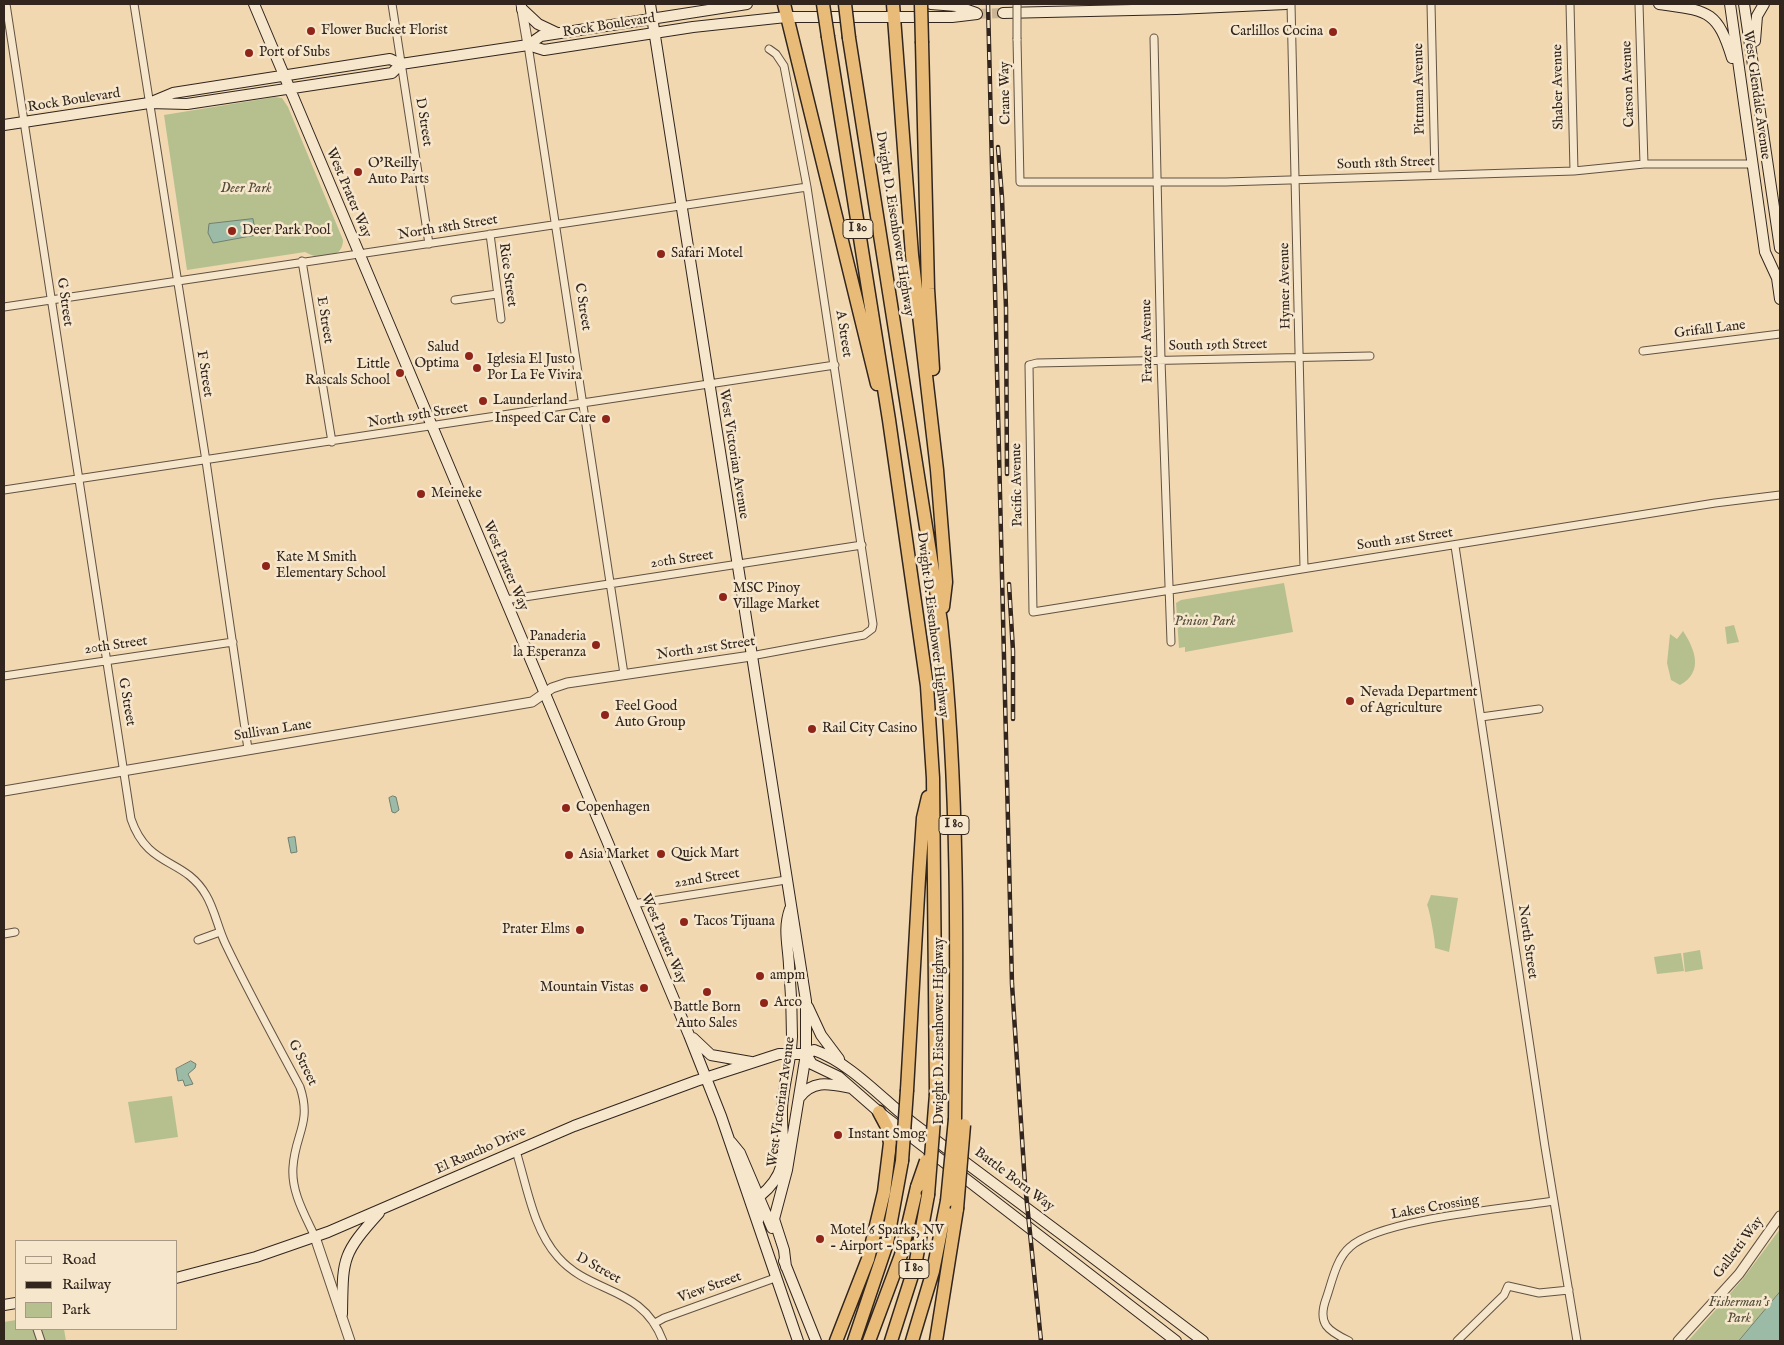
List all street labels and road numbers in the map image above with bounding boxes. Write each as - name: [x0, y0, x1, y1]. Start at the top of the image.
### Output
- street label: Rock Boulevard: [561, 10, 657, 42]
- street label: West Glendale Avenue: [1739, 29, 1773, 161]
- street label: Carson Avenue: [1619, 40, 1639, 128]
- street label: Pittman Avenue: [1411, 43, 1429, 135]
- street label: Shaber Avenue: [1550, 44, 1568, 130]
- street label: Crane Way: [997, 61, 1015, 125]
- street label: Rock Boulevard: [26, 85, 122, 117]
- street label: D Street: [411, 96, 435, 148]
- street label: Dwight D. Eisenhower Highway: [871, 130, 917, 318]
- street label: West Prater Way: [322, 146, 374, 240]
- street label: South 18th Street: [1337, 154, 1435, 174]
- street label: North 18th Street: [397, 212, 499, 244]
- road number: I 80: [843, 220, 873, 238]
- street label: Rice Street: [494, 242, 520, 308]
- street label: Hymer Avenue: [1277, 242, 1295, 330]
- street label: G Street: [52, 277, 76, 327]
- street label: C Street: [570, 282, 594, 332]
- street label: E Street: [312, 295, 336, 345]
- street label: Frazer Avenue: [1139, 299, 1157, 383]
- street label: A Street: [831, 309, 855, 359]
- street label: Grifall Lane: [1673, 317, 1747, 343]
- street label: South 19th Street: [1169, 337, 1267, 355]
- street label: F Street: [192, 350, 216, 398]
- street label: West Victorian Avenue: [714, 388, 752, 520]
- street label: North 19th Street: [367, 400, 469, 432]
- street label: Pacific Avenue: [1009, 443, 1027, 527]
- street label: West Prater Way: [479, 519, 531, 613]
- street label: South 21st Street: [1356, 525, 1454, 555]
- street label: Dwight D. Eisenhower Highway: [912, 531, 952, 719]
- street label: 20th Street: [649, 547, 715, 573]
- street label: 20th Street: [83, 633, 149, 659]
- street label: North 21st Street: [656, 634, 756, 664]
- street label: G Street: [113, 676, 139, 728]
- street label: Sullivan Lane: [233, 717, 313, 745]
- road number: I 80: [939, 816, 969, 834]
- street label: 22nd Street: [673, 866, 741, 892]
- street label: West Prater Way: [637, 892, 689, 986]
- street label: North Street: [1514, 904, 1540, 980]
- street label: Dwight D. Eisenhower Highway: [932, 937, 948, 1125]
- street label: West Victorian Avenue: [765, 1036, 799, 1168]
- street label: G Street: [284, 1037, 320, 1089]
- street label: El Rancho Drive: [433, 1124, 529, 1178]
- street label: Battle Born Way: [971, 1144, 1057, 1216]
- street label: Lakes Crossing: [1390, 1192, 1480, 1224]
- street label: Galletti Way: [1710, 1214, 1768, 1282]
- street label: D Street: [572, 1250, 624, 1288]
- road number: I 80: [899, 1260, 929, 1278]
- street label: View Street: [676, 1269, 744, 1307]

